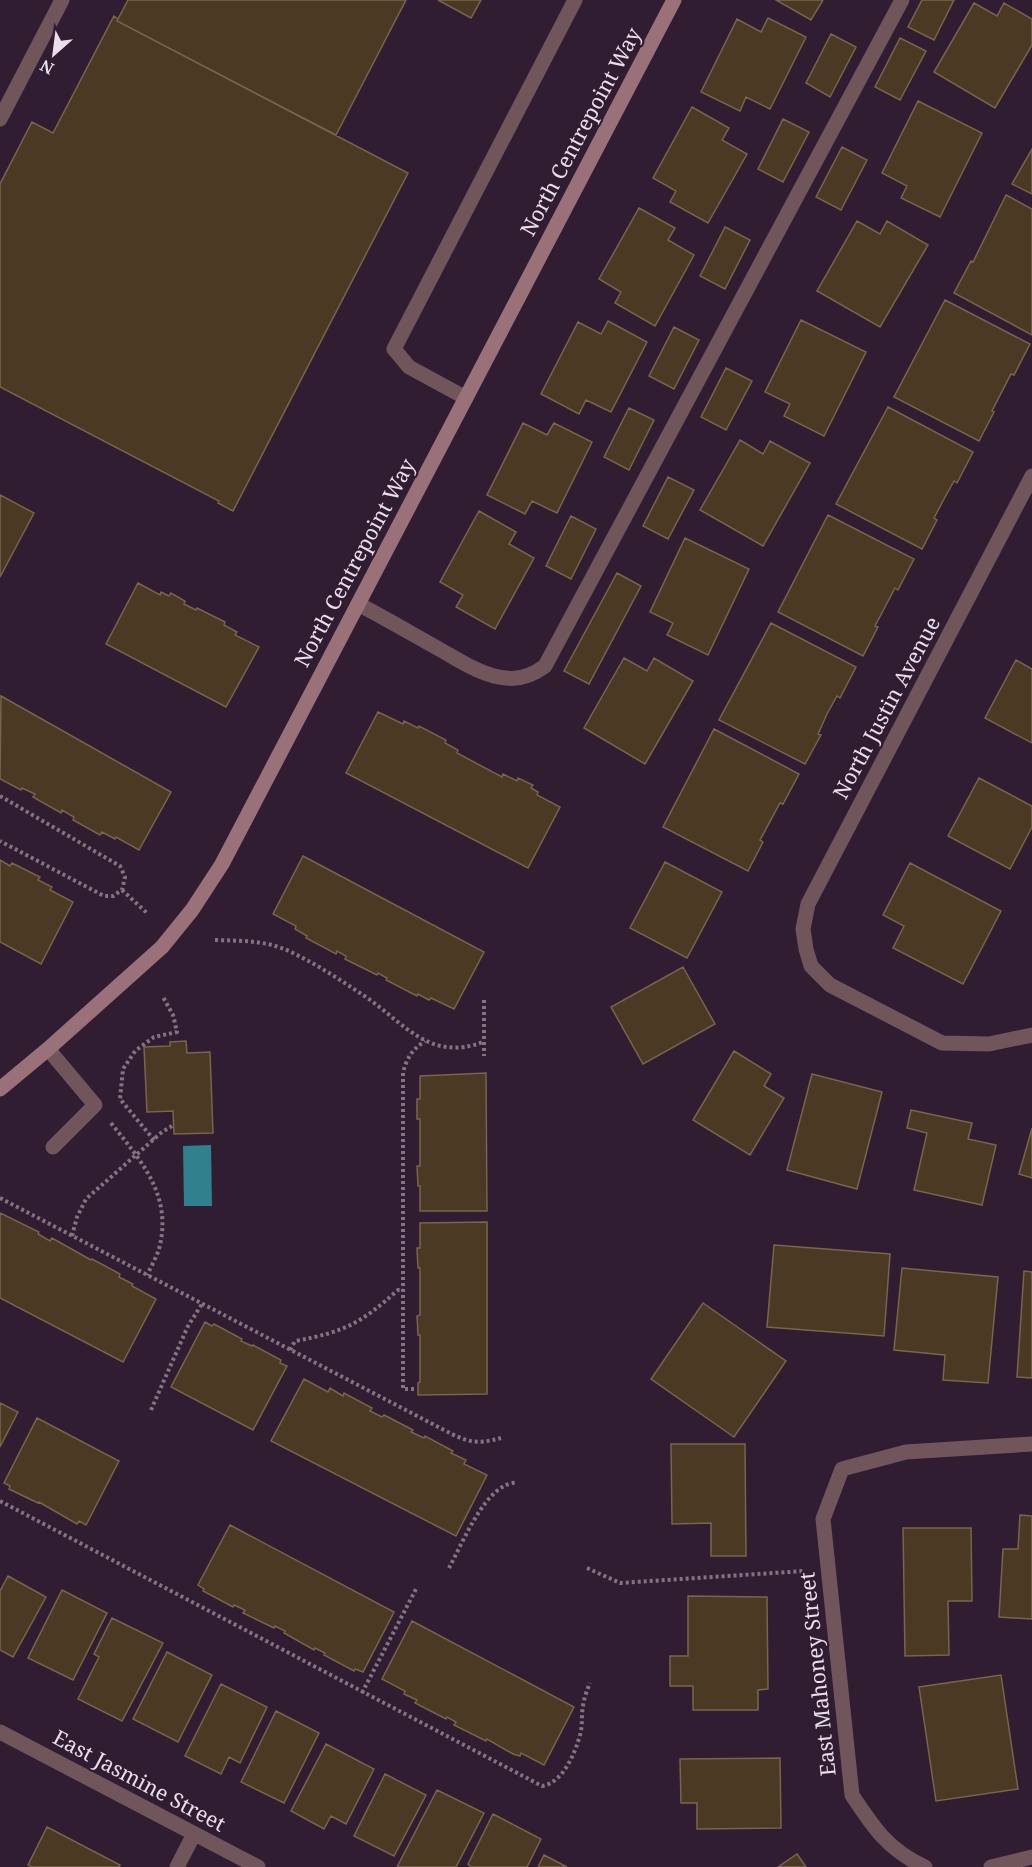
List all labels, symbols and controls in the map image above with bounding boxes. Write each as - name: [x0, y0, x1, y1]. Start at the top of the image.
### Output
- street label: North Centrepoint Way: [513, 22, 647, 241]
- north arrow: [24, 24, 84, 84]
- text: N: [36, 54, 58, 80]
- street label: North Centrepoint Way: [287, 453, 421, 672]
- street label: North Justin Avenue: [826, 611, 946, 804]
- street label: East Mahoney Street: [792, 1571, 842, 1777]
- street label: East Jasmine Street: [48, 1723, 231, 1837]

